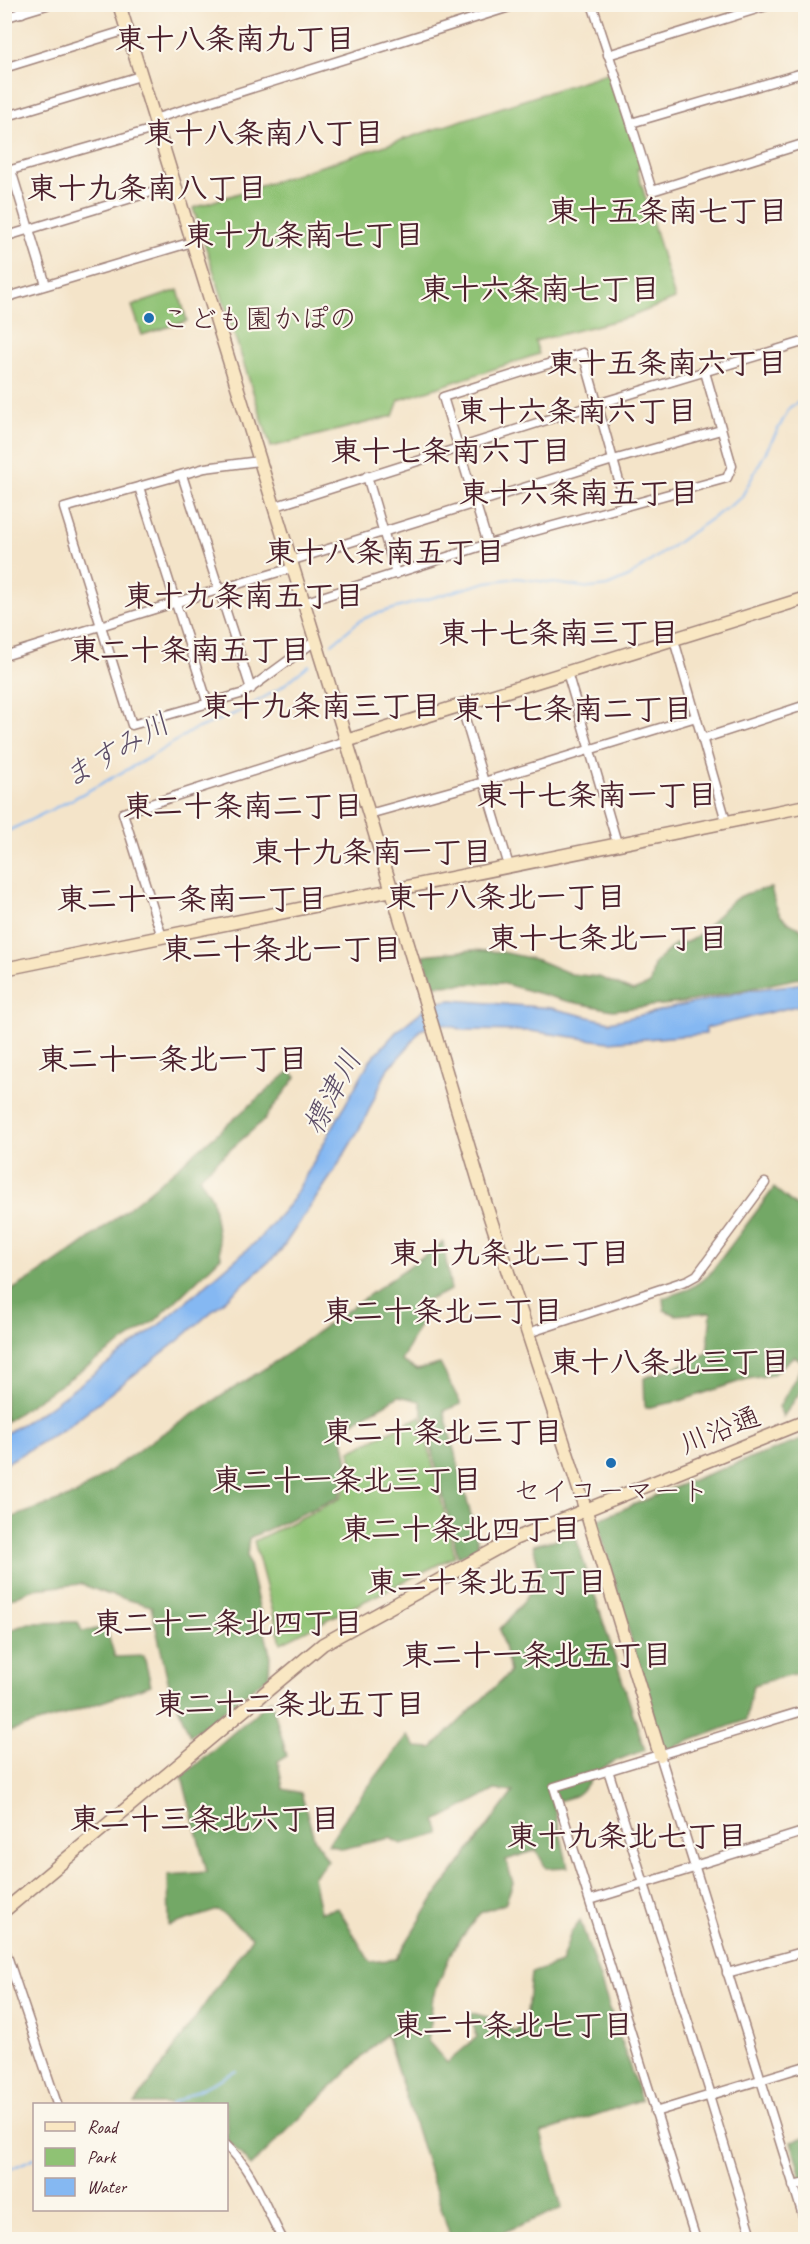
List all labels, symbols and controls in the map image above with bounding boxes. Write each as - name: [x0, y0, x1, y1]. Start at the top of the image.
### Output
- district label: 東十八条南九丁目: [115, 20, 355, 58]
- district label: 東十八条南八丁目: [144, 114, 384, 152]
- district label: 東十九条南八丁目: [27, 169, 267, 207]
- district label: 東十五条南七丁目: [548, 192, 788, 230]
- district label: 東十九条南七丁目: [184, 216, 424, 254]
- district label: 東十六条南七丁目: [420, 270, 660, 308]
- place label: こども園かぽの: [161, 301, 357, 336]
- marker: こども園かぽの: [142, 311, 156, 325]
- district label: 東十五条南六丁目: [547, 344, 787, 382]
- district label: 東十六条南六丁目: [457, 392, 697, 430]
- district label: 東十七条南六丁目: [331, 432, 571, 470]
- district label: 東十六条南五丁目: [459, 474, 699, 512]
- district label: 東十八条南五丁目: [265, 533, 505, 571]
- district label: 東十九条南五丁目: [124, 577, 364, 615]
- district label: 東十七条南三丁目: [439, 614, 679, 652]
- district label: 東二十条南五丁目: [70, 631, 310, 669]
- district label: 東十九条南三丁目: [201, 687, 441, 725]
- district label: 東十七条南二丁目: [453, 690, 693, 728]
- water label: ますみ川: [56, 704, 176, 796]
- district label: 東十七条南一丁目: [477, 776, 717, 814]
- district label: 東二十条南二丁目: [123, 787, 363, 825]
- district label: 東十九条南一丁目: [252, 833, 492, 871]
- district label: 東十八条北一丁目: [386, 878, 626, 916]
- district label: 東二十一条南一丁目: [57, 880, 327, 918]
- district label: 東十七条北一丁目: [488, 919, 728, 957]
- district label: 東二十条北一丁目: [162, 930, 402, 968]
- district label: 東二十一条北一丁目: [38, 1040, 308, 1078]
- water label: 標津川: [294, 1043, 370, 1141]
- district label: 東十九条北二丁目: [390, 1234, 630, 1272]
- district label: 東二十条北二丁目: [323, 1292, 563, 1330]
- district label: 東十八条北三丁目: [550, 1343, 790, 1381]
- street label: 川沿通: [674, 1398, 766, 1462]
- district label: 東二十条北三丁目: [323, 1413, 563, 1451]
- marker: セイコーマート: [604, 1456, 618, 1470]
- district label: 東二十一条北三丁目: [212, 1461, 482, 1499]
- place label: セイコーマート: [513, 1473, 709, 1508]
- district label: 東二十条北四丁目: [341, 1510, 581, 1548]
- district label: 東二十条北五丁目: [367, 1563, 607, 1601]
- district label: 東二十二条北四丁目: [93, 1604, 363, 1642]
- district label: 東二十一条北五丁目: [402, 1636, 672, 1674]
- district label: 東二十二条北五丁目: [155, 1685, 425, 1723]
- district label: 東二十三条北六丁目: [70, 1800, 340, 1838]
- district label: 東十九条北七丁目: [507, 1817, 747, 1855]
- district label: 東二十条北七丁目: [393, 2006, 633, 2044]
- legend: [33, 2103, 228, 2211]
- text: Road: [87, 2116, 120, 2138]
- text: Park: [87, 2146, 117, 2168]
- text: Water: [87, 2176, 128, 2198]

